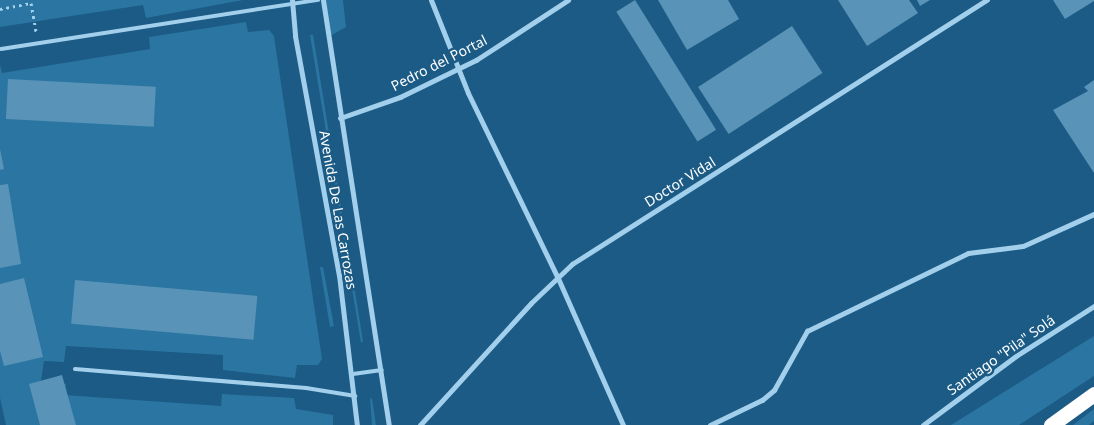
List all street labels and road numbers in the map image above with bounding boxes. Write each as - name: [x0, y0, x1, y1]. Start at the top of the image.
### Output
- street label: Pedro del Portal: [388, 32, 490, 94]
- street label: Avenida De Las Carrozas: [316, 129, 360, 291]
- street label: Doctor Vidal: [641, 154, 719, 210]
- street label: Santiago "Pila" Solá: [944, 312, 1058, 398]

